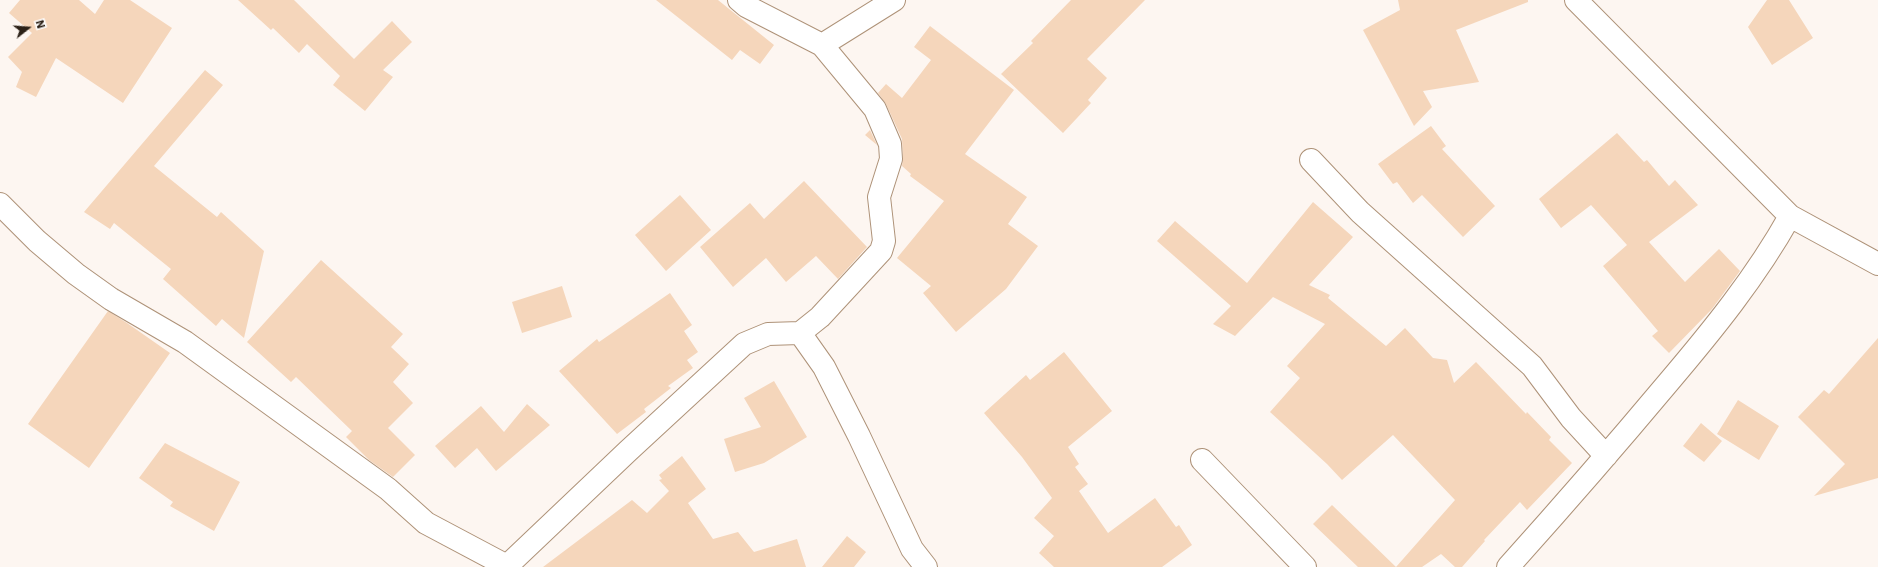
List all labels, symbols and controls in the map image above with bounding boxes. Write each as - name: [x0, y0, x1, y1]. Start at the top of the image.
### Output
- north arrow: [8, 8, 48, 48]
- text: N: [33, 19, 47, 30]

